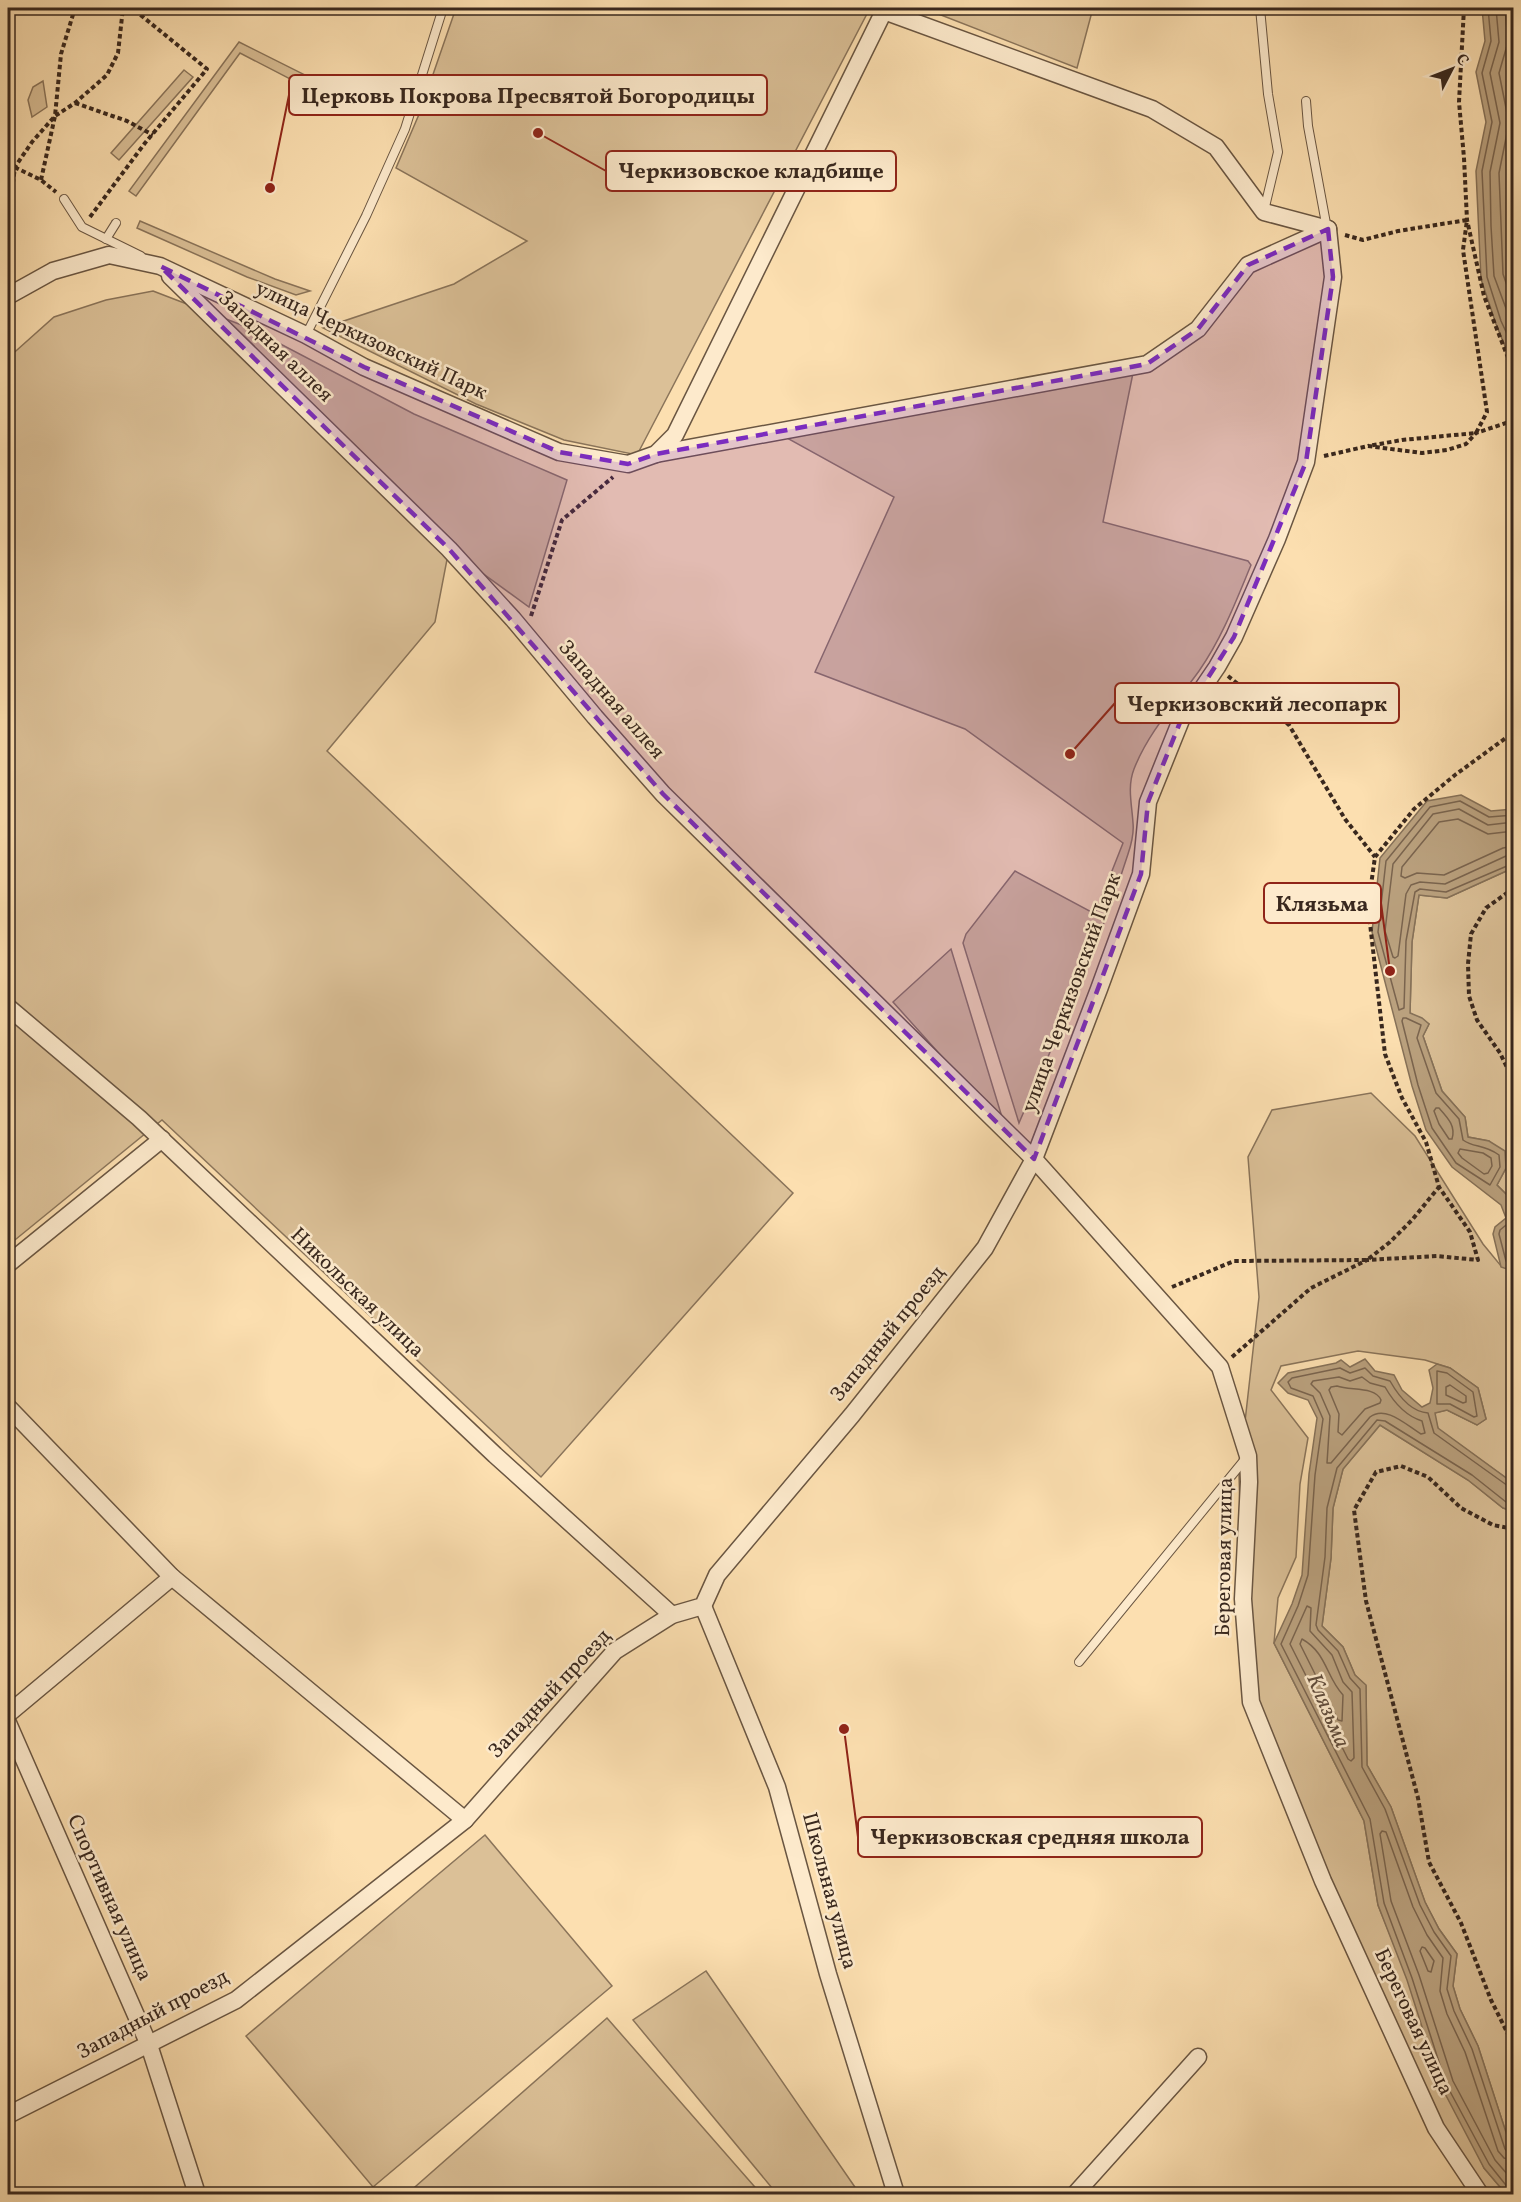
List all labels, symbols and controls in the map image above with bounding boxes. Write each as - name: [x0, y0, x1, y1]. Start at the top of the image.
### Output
- north arrow: [1422, 39, 1482, 99]
- text: С: [1450, 49, 1473, 71]
- callout: Церковь Покрова Пресвятой Богородицы: [289, 75, 767, 115]
- text: Церковь Покрова Пресвятой Богородицы: [301, 82, 755, 113]
- callout: Черкизовское кладбище: [606, 151, 896, 191]
- text: Черкизовское кладбище: [618, 157, 884, 188]
- street label: улица Черкизовский Парк: [250, 274, 492, 408]
- street label: Западная аллея: [211, 285, 339, 409]
- street label: Западная аллея: [551, 634, 671, 766]
- callout: Черкизовский лесопарк: [1115, 683, 1399, 723]
- text: Черкизовский лесопарк: [1127, 690, 1387, 721]
- street label: улица Черкизовский Парк: [1015, 869, 1129, 1117]
- callout: Клязьма: [1264, 883, 1381, 923]
- text: Клязьма: [1275, 890, 1369, 921]
- street label: Никольская улица: [284, 1221, 430, 1365]
- street label: Западный проезд: [824, 1260, 952, 1408]
- street label: Береговая улица: [1209, 1477, 1241, 1637]
- street label: Западный проезд: [482, 1623, 618, 1765]
- water label: Клязьма: [1297, 1669, 1357, 1753]
- street label: Школьная улица: [794, 1809, 864, 1973]
- street label: Спортивная улица: [59, 1810, 159, 1986]
- callout: Черкизовская средняя школа: [858, 1817, 1202, 1857]
- text: Черкизовская средняя школа: [870, 1823, 1190, 1854]
- street label: Береговая улица: [1366, 1944, 1460, 2100]
- street label: Западный проезд: [72, 1963, 234, 2067]

